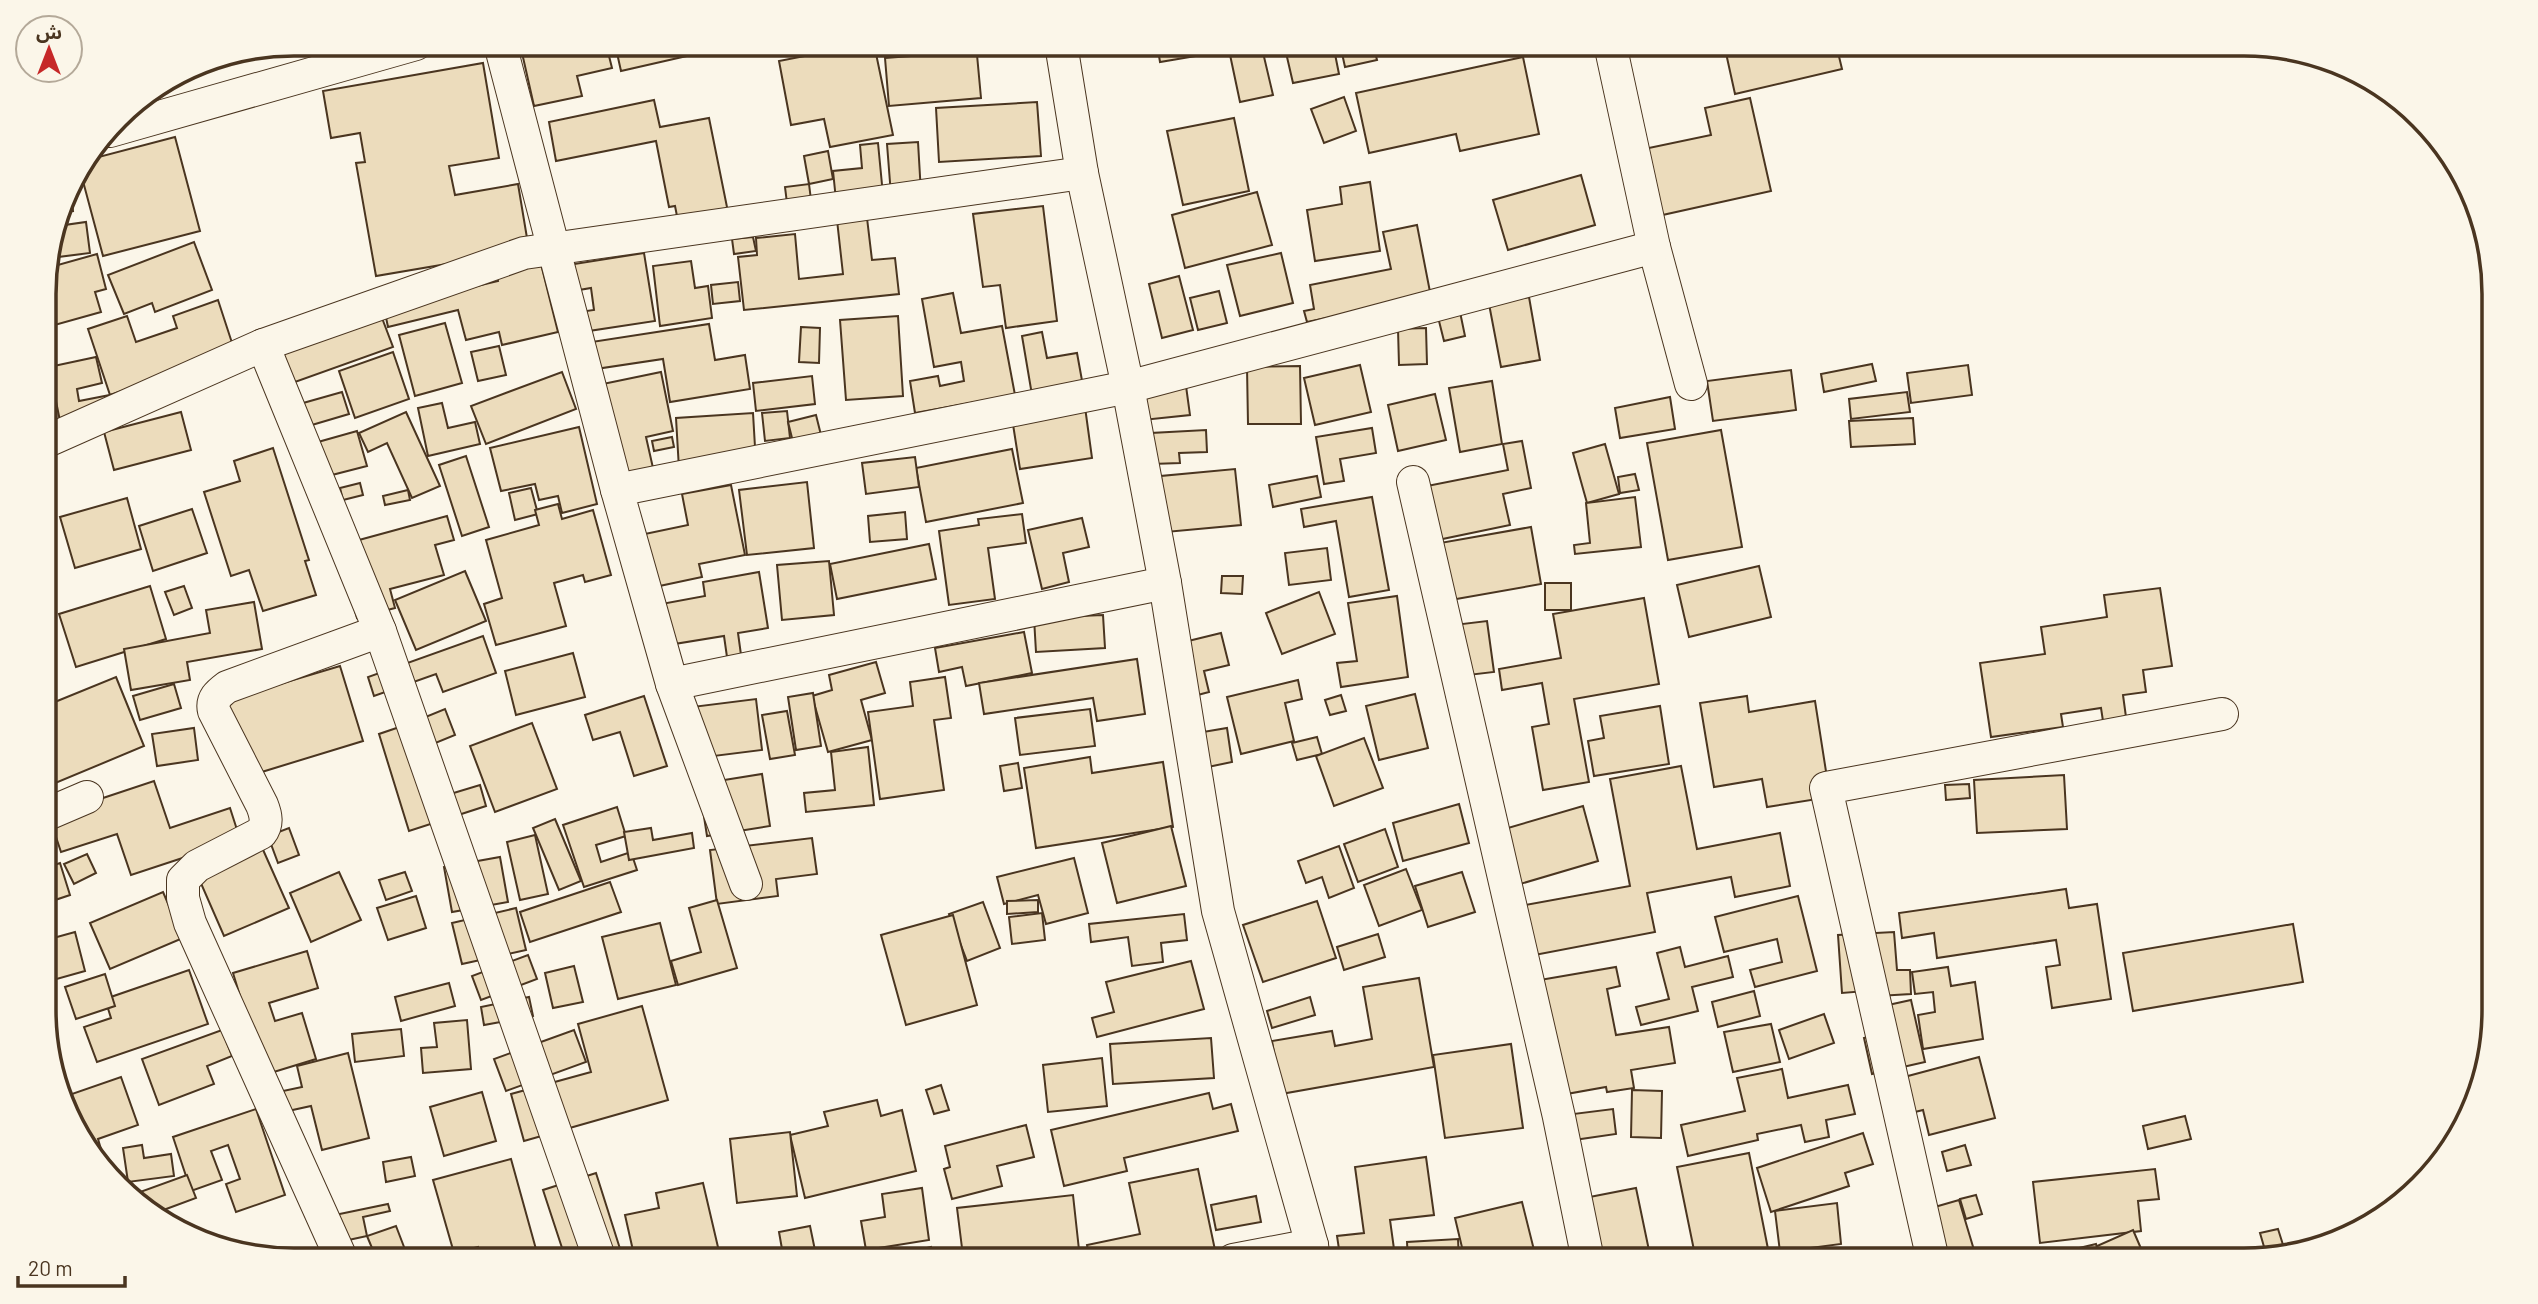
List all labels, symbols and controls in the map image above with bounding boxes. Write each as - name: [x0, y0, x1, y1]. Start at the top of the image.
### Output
- north arrow: [14, 14, 84, 84]
- text: ش: [36, 20, 62, 43]
- scale bar: [18, 1244, 124, 1288]
- text: 20 m: [28, 1255, 73, 1280]

